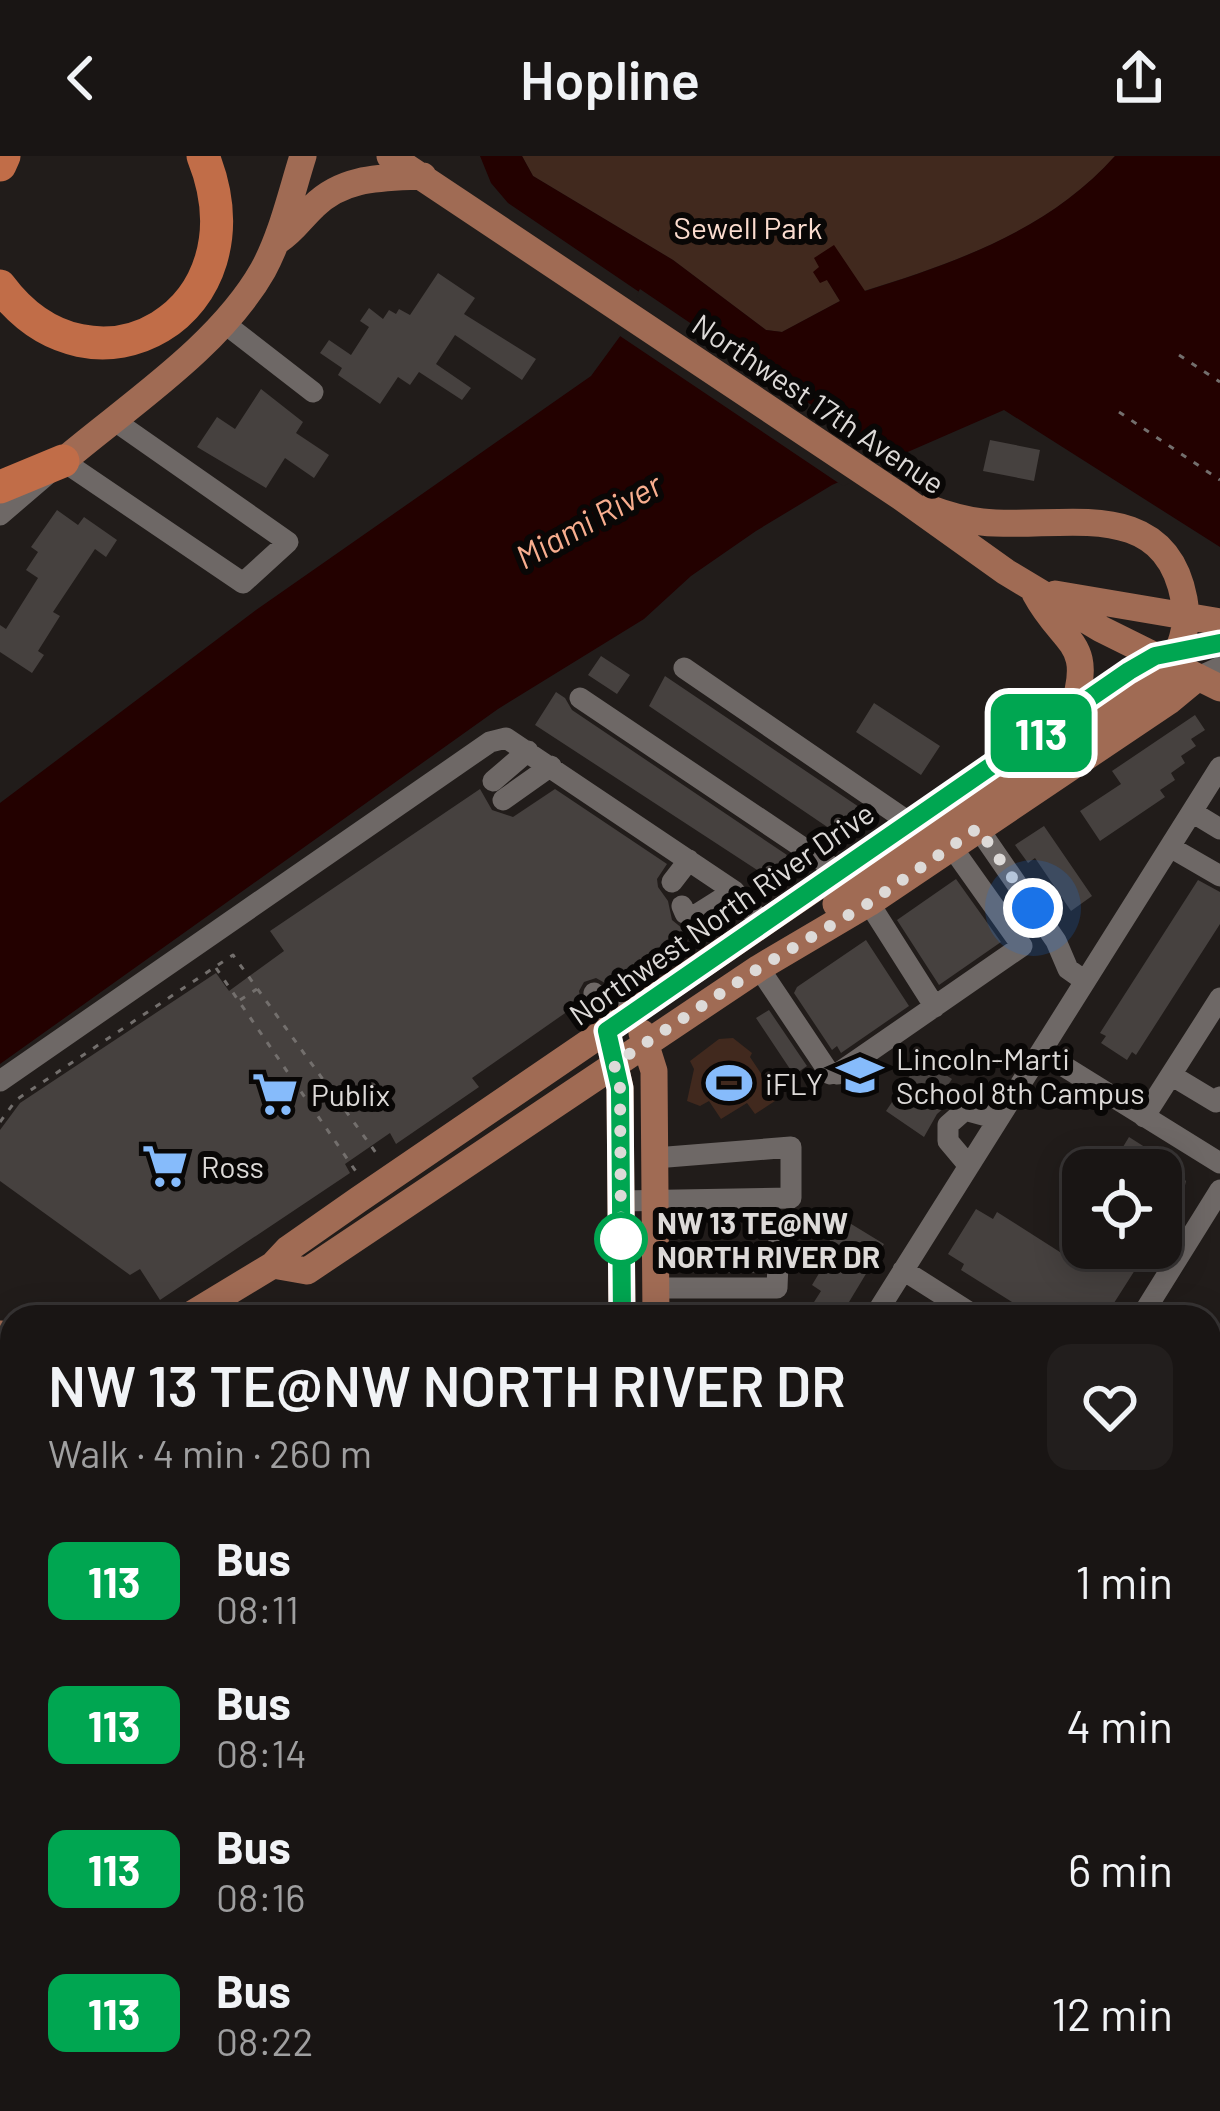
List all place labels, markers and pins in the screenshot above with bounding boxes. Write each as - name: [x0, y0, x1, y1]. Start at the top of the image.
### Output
- place label: Lincoln-Marti School 8th Campus: [896, 1040, 1145, 1110]
- school or university icon: Lincoln-Marti School 8th Campus: [835, 1050, 885, 1100]
- sports icon: iFLY: [704, 1058, 754, 1108]
- place label: iFLY: [765, 1065, 823, 1101]
- supermarket icon: Publix: [250, 1069, 300, 1119]
- place label: Publix: [311, 1076, 390, 1112]
- supermarket icon: Ross: [140, 1141, 190, 1191]
- place label: Ross: [201, 1148, 264, 1184]
- place label: NW 13 TE@NW NORTH RIVER DR: [657, 1204, 880, 1274]
- marker: NW 13 TE@NW NORTH RIVER DR: [596, 1214, 646, 1264]

